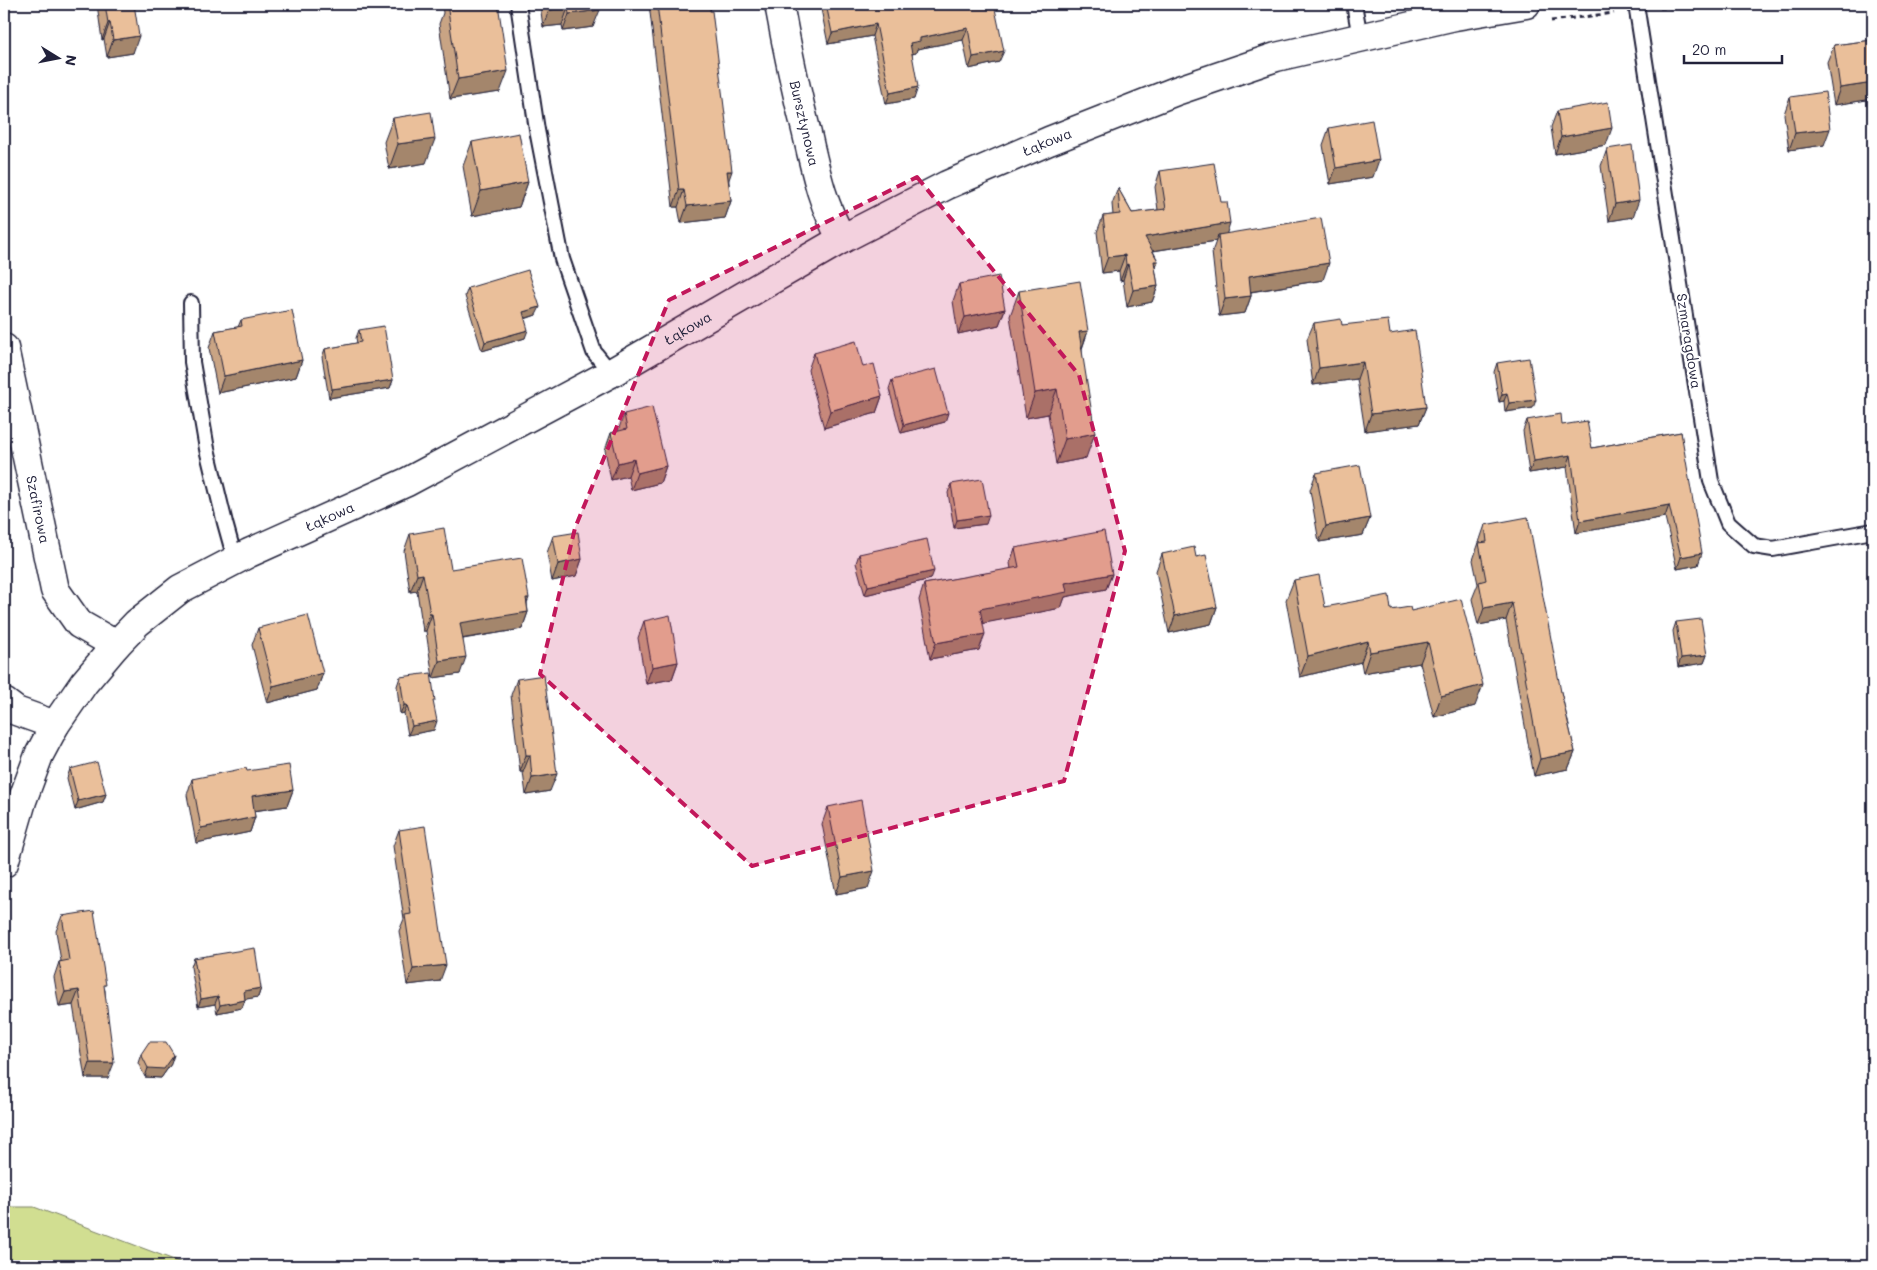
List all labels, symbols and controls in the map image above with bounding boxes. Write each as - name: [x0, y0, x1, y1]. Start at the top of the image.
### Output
- north arrow: [32, 32, 82, 82]
- scale bar: [1684, 32, 1782, 64]
- text: 20 m: [1692, 39, 1726, 59]
- text: N: [61, 53, 82, 67]
- street label: Bursztynowa: [786, 79, 824, 168]
- street label: Łąkowa: [1019, 123, 1074, 160]
- street label: Szmaragdowa: [1673, 292, 1706, 390]
- street label: Łąkowa: [661, 307, 715, 349]
- street label: Szafirowa: [22, 474, 55, 545]
- street label: Łąkowa: [302, 497, 357, 535]

